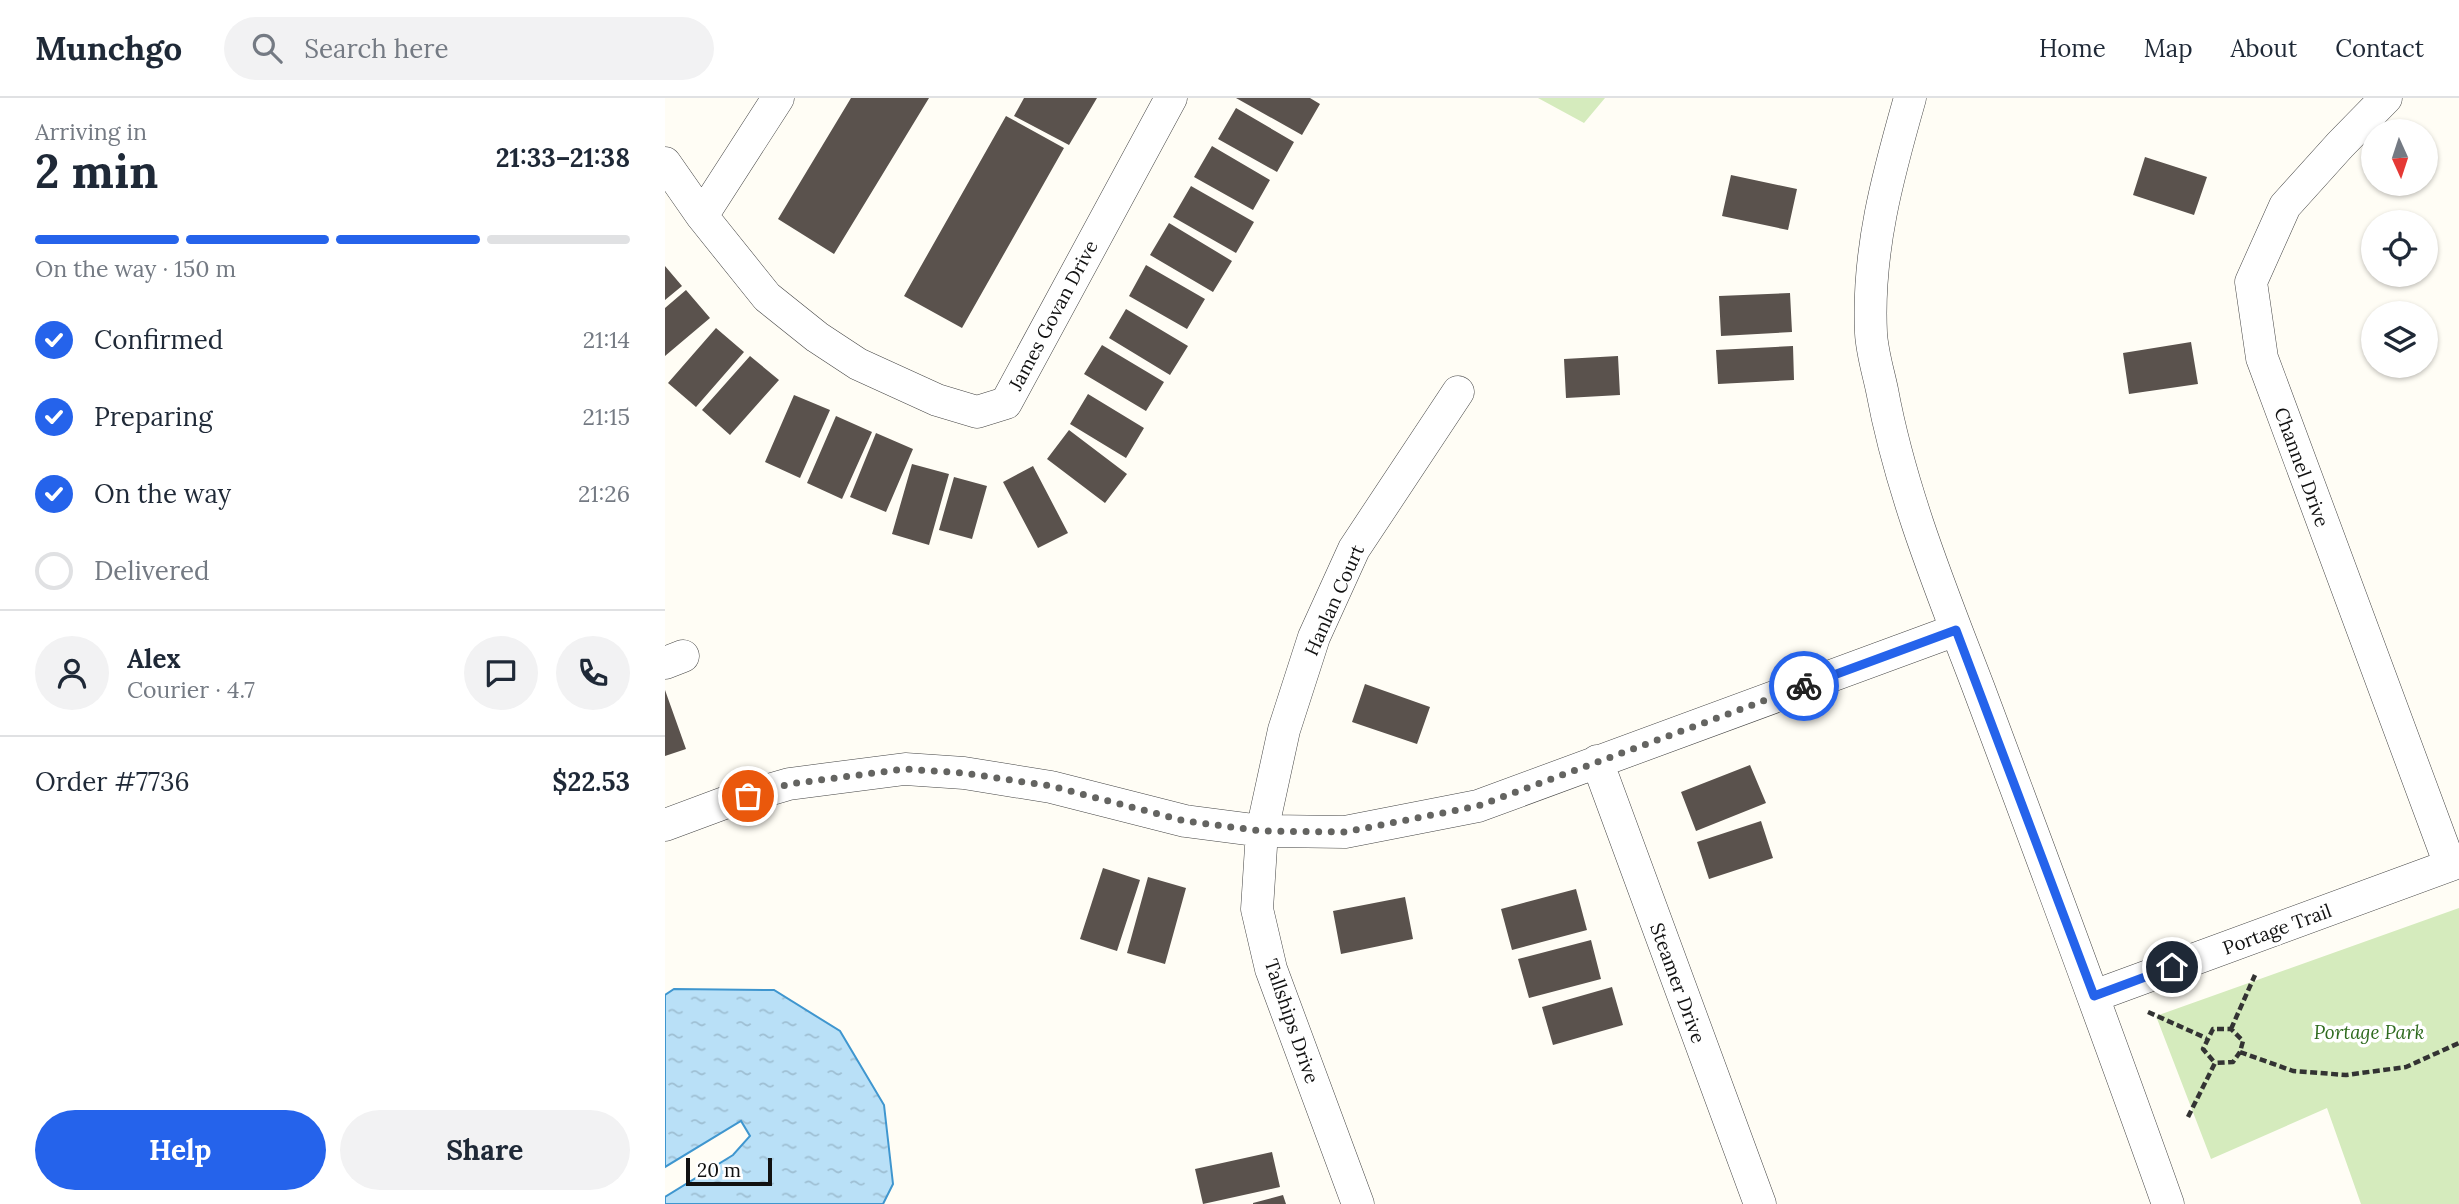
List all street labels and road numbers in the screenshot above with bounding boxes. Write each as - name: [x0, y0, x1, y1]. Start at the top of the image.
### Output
- street label: James Govan Drive: [1003, 236, 1103, 395]
- street label: Channel Drive: [2269, 404, 2335, 530]
- street label: Hanlan Court: [1299, 540, 1369, 659]
- street label: Portage Trail: [2219, 898, 2335, 960]
- street label: Steamer Drive: [1645, 920, 1711, 1046]
- street label: Tallships Drive: [1259, 956, 1325, 1086]

